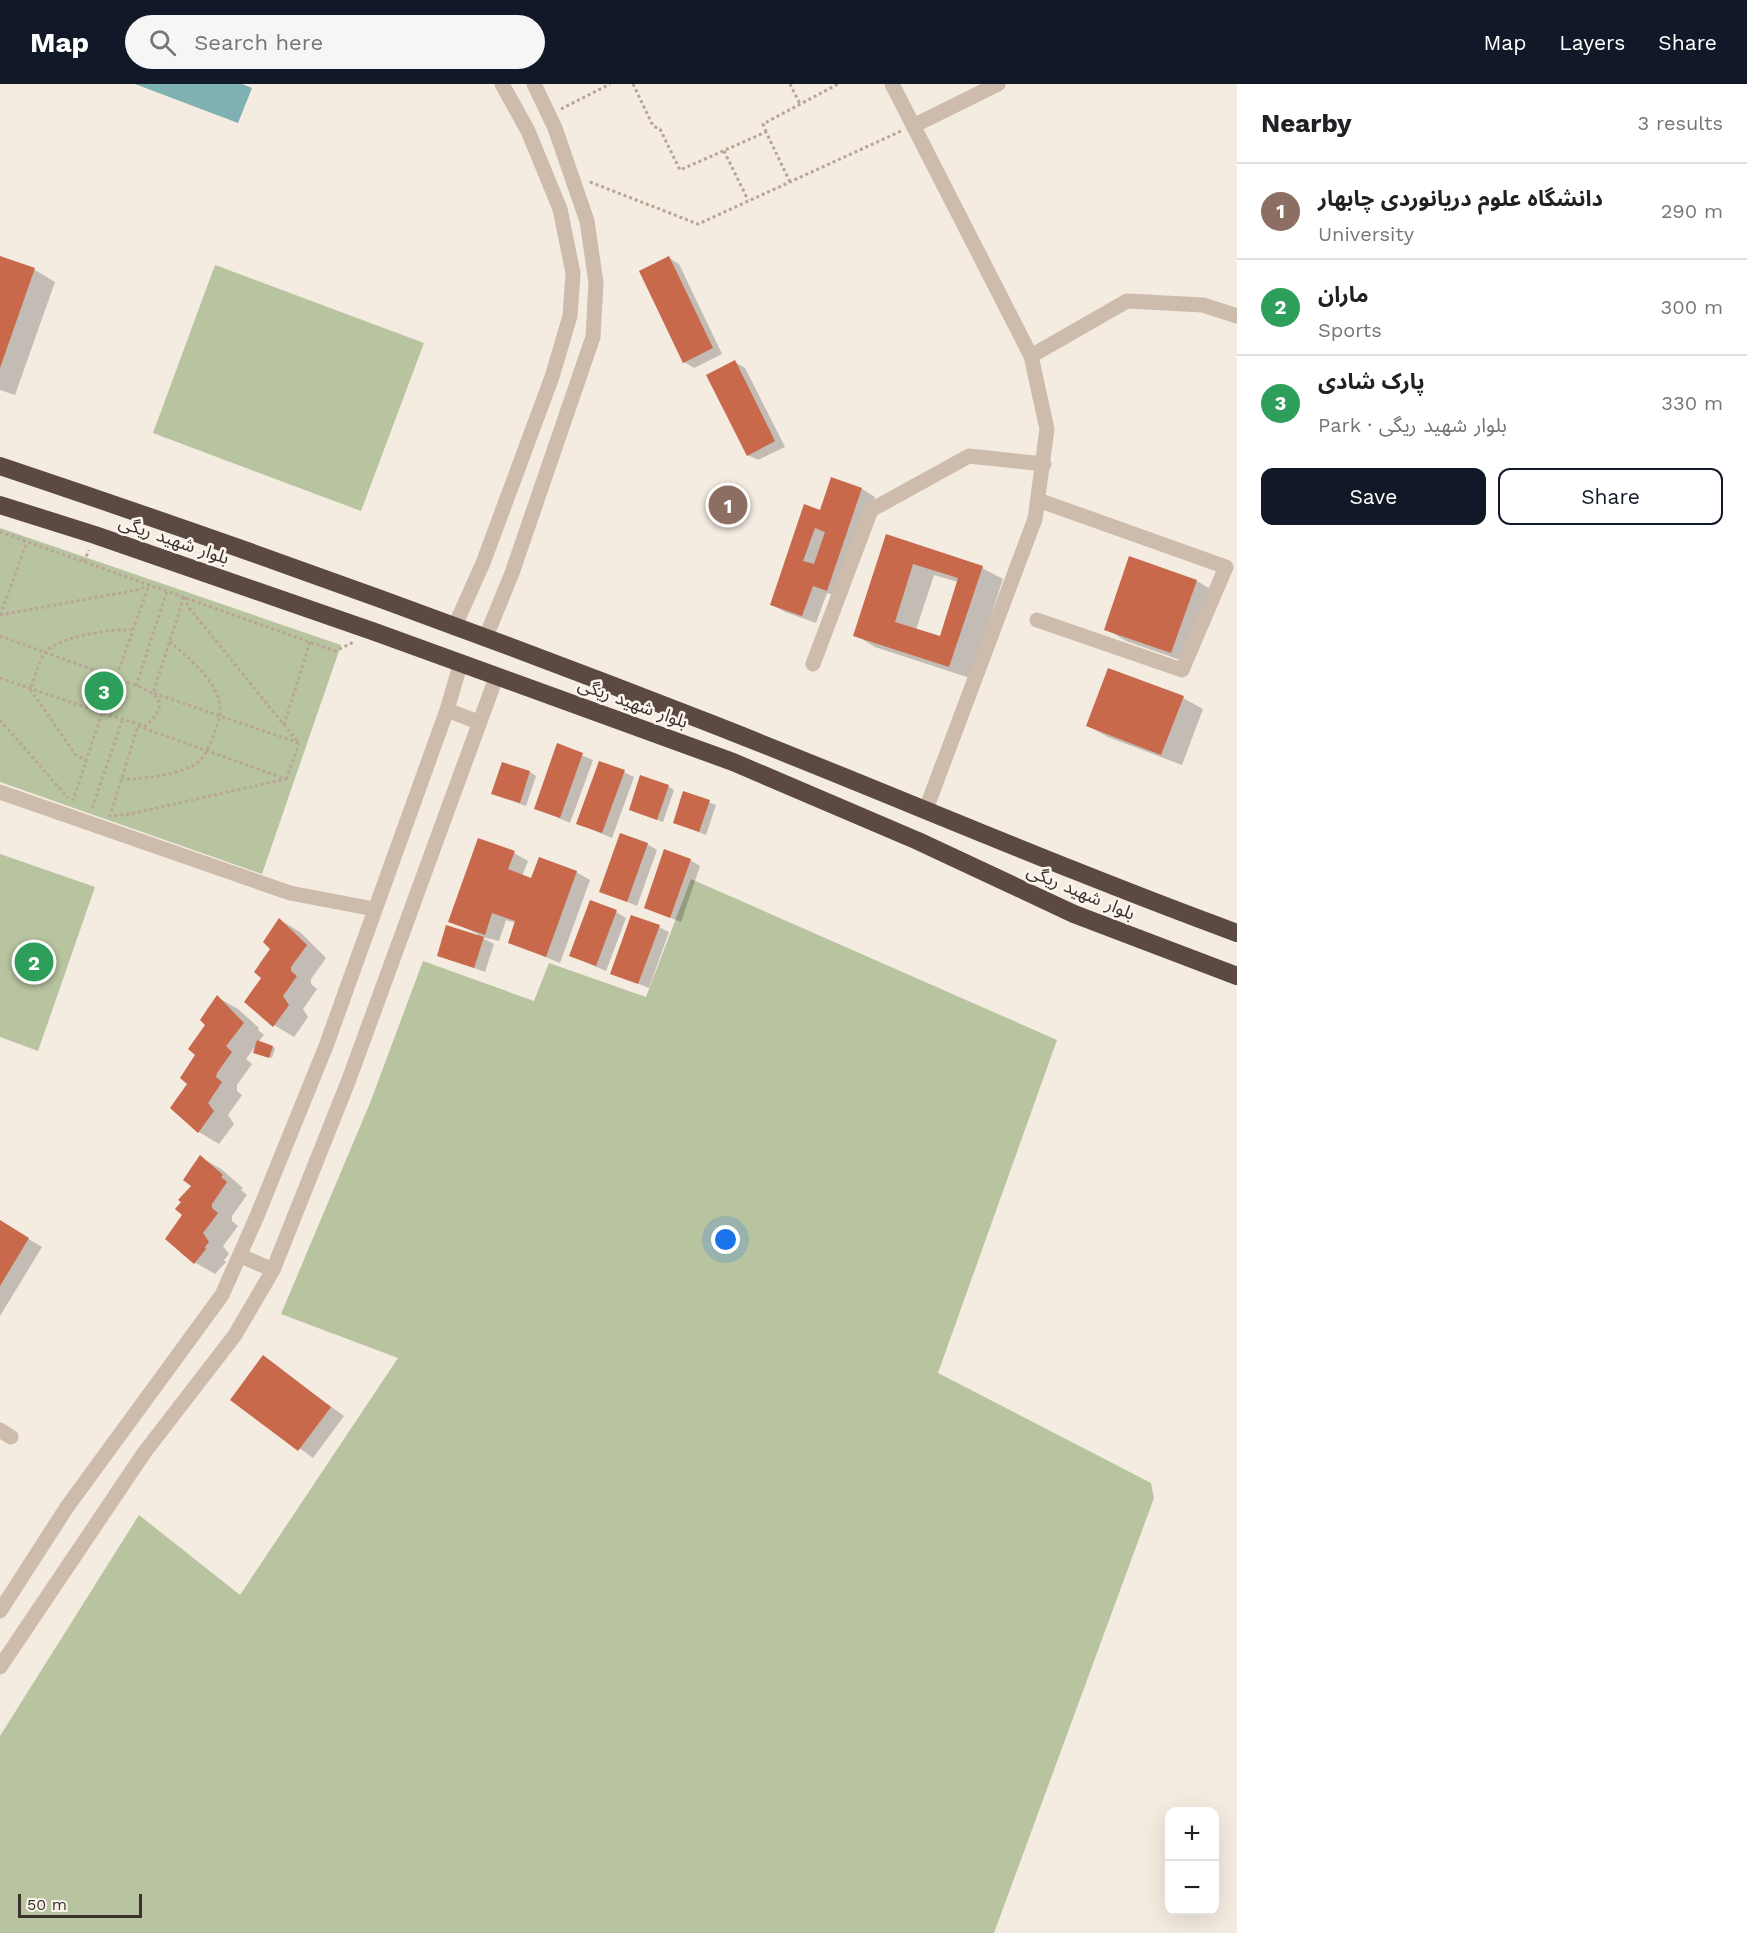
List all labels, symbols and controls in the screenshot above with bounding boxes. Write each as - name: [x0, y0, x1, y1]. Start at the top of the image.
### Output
- search box: [125, 15, 545, 69]
- text: Map: [30, 26, 89, 59]
- icon: search: [146, 26, 179, 59]
- text: Search here: [194, 30, 323, 55]
- text: Map: [1483, 30, 1526, 55]
- text: Layers: [1559, 30, 1625, 55]
- text: Share: [1658, 30, 1717, 55]
- text: Nearby: [1261, 108, 1352, 138]
- text: 3 results: [1638, 111, 1723, 135]
- text: دانشگاه علوم دریانوردی چابهار: [1318, 186, 1603, 211]
- text: 1: [1276, 199, 1285, 223]
- text: 290 m: [1661, 199, 1723, 223]
- text: University: [1318, 222, 1414, 246]
- text: ماران: [1318, 282, 1369, 307]
- text: 2: [1275, 295, 1286, 319]
- text: 300 m: [1661, 295, 1723, 319]
- text: Sports: [1318, 318, 1382, 342]
- text: پارک شادی: [1318, 369, 1425, 394]
- text: 3: [1275, 391, 1286, 415]
- text: 330 m: [1661, 391, 1723, 415]
- text: Park · بلوار شهید ریگی: [1318, 413, 1507, 437]
- button: Save: [1261, 468, 1486, 525]
- button: Share: [1498, 468, 1723, 525]
- pin: 1: [708, 482, 748, 528]
- street label: بلوار شهید ریگی: [116, 511, 232, 569]
- pin: 3: [84, 668, 124, 714]
- street label: بلوار شهید ریگی: [575, 673, 691, 733]
- street label: بلوار شهید ریگی: [1024, 859, 1138, 925]
- pin: 2: [15, 940, 54, 984]
- your location: [711, 1225, 740, 1254]
- map controls: [1165, 1807, 1219, 1915]
- button: +: [1165, 1807, 1219, 1861]
- button: −: [1165, 1861, 1219, 1915]
- scale bar: [18, 1891, 142, 1918]
- text: 50 m: [27, 1895, 67, 1914]

